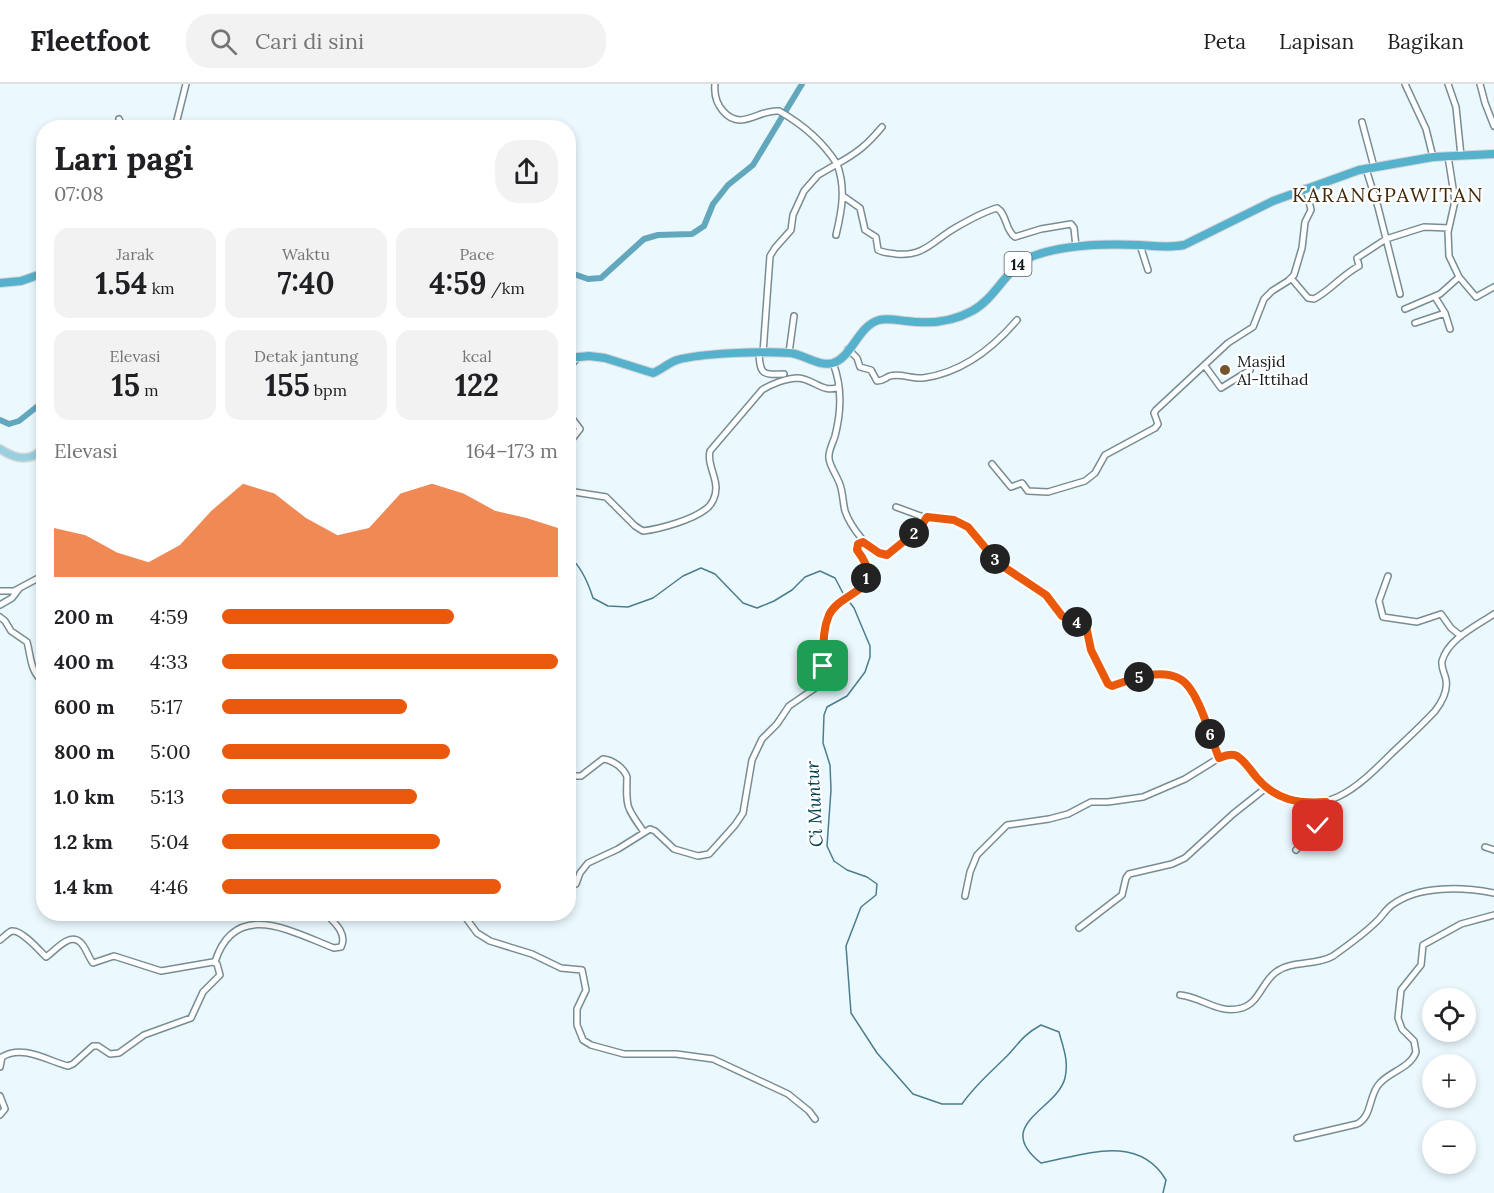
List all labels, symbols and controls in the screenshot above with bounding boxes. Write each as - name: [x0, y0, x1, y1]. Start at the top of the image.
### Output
- search box: [186, 14, 606, 68]
- text: Fleetfoot: [30, 23, 150, 59]
- icon: search: [207, 25, 240, 58]
- text: Cari di sini: [255, 27, 364, 55]
- text: Peta: [1203, 28, 1246, 55]
- text: Lapisan: [1279, 28, 1354, 55]
- text: Bagikan: [1387, 28, 1464, 55]
- text: Lari pagi: [54, 137, 193, 179]
- button: share: [495, 140, 558, 203]
- text: 07:08: [54, 181, 104, 206]
- district label: KARANGPAWITAN: [1292, 182, 1484, 207]
- text: Jarak: [116, 244, 154, 264]
- text: Waktu: [282, 244, 330, 264]
- text: Pace: [460, 244, 494, 264]
- road number: 14: [1004, 252, 1032, 276]
- text: 1.54: [95, 264, 148, 302]
- text: 7:40: [277, 264, 335, 302]
- text: 4:59: [429, 264, 487, 302]
- text: km: [148, 278, 175, 298]
- text: /km: [487, 278, 525, 298]
- text: Elevasi: [110, 346, 160, 366]
- text: Detak jantung: [254, 346, 358, 366]
- text: kcal: [462, 346, 492, 366]
- place label: Masjid Al-Ittihad: [1236, 351, 1309, 389]
- marker: Masjid Al-Ittihad: [1218, 363, 1232, 377]
- text: 15: [112, 366, 140, 404]
- text: 155: [265, 366, 310, 404]
- text: 122: [455, 366, 499, 404]
- text: m: [140, 380, 158, 400]
- text: bpm: [310, 380, 347, 400]
- text: Elevasi: [54, 438, 118, 463]
- text: 164–173 m: [466, 438, 558, 463]
- pin: 2: [899, 518, 929, 548]
- text: 2: [910, 523, 918, 543]
- pin: 3: [980, 544, 1010, 574]
- text: 3: [991, 549, 999, 569]
- pin: 1: [851, 563, 881, 593]
- text: 1: [863, 568, 869, 588]
- text: 200 m: [54, 604, 114, 629]
- text: 4:59: [150, 604, 188, 629]
- pin: 4: [1062, 607, 1092, 637]
- text: 4: [1073, 612, 1081, 632]
- pin: [797, 640, 848, 691]
- text: 400 m: [54, 649, 114, 674]
- text: 4:33: [150, 649, 188, 674]
- icon: arrive: [806, 649, 839, 682]
- pin: 5: [1124, 662, 1154, 692]
- text: 5: [1135, 667, 1143, 687]
- text: 600 m: [54, 694, 115, 719]
- text: 5:17: [150, 694, 182, 719]
- pin: 6: [1195, 719, 1225, 749]
- text: 6: [1205, 724, 1215, 744]
- text: 800 m: [54, 739, 115, 764]
- text: 5:00: [150, 739, 191, 764]
- water label: Ci Muntur: [800, 759, 828, 848]
- text: 1.0 km: [54, 784, 115, 809]
- text: 5:13: [150, 784, 184, 809]
- pin: [1292, 800, 1343, 851]
- icon: check: [1301, 809, 1334, 842]
- text: 1.2 km: [54, 829, 113, 854]
- text: 5:04: [150, 829, 189, 854]
- text: 1.4 km: [54, 874, 113, 899]
- text: 4:46: [150, 874, 188, 899]
- map controls: [1422, 988, 1476, 1174]
- button: locate: [1422, 988, 1476, 1042]
- button: +: [1422, 1054, 1476, 1108]
- button: −: [1422, 1120, 1476, 1174]

